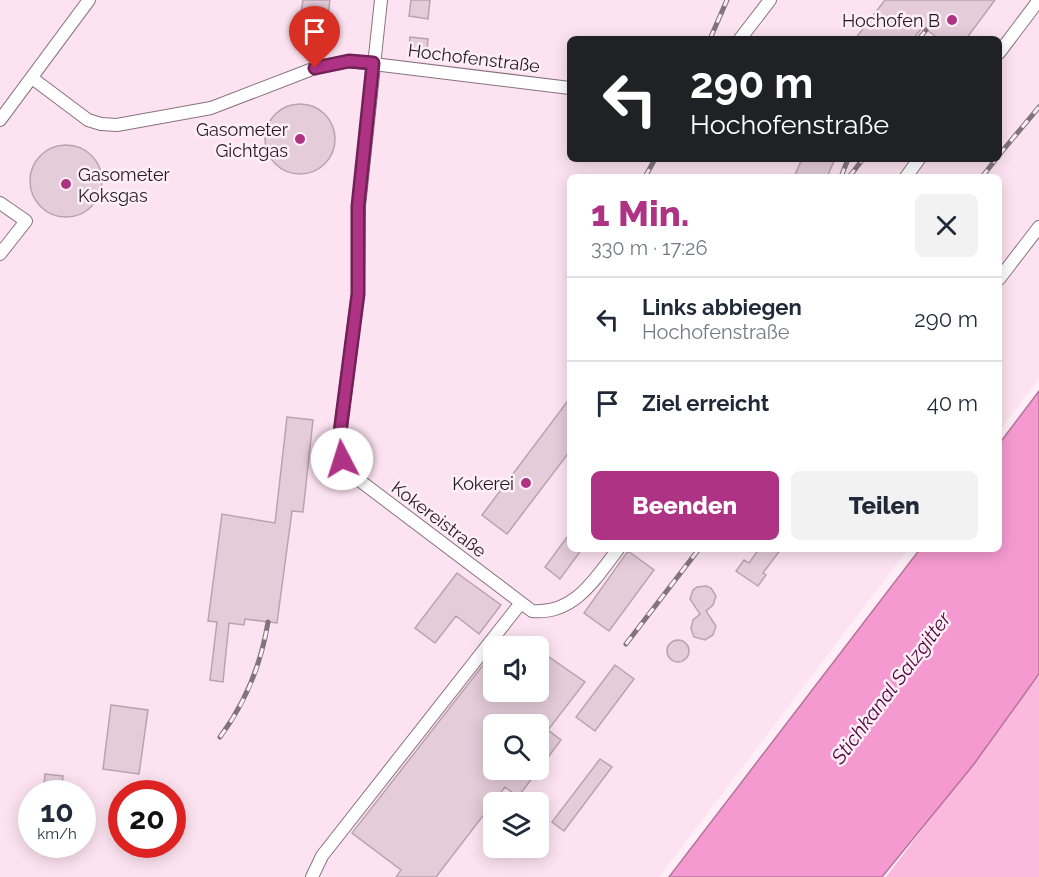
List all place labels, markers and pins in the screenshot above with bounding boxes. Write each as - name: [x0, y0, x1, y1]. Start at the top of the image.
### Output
- pin: [289, 6, 340, 68]
- place label: Hochofen B: [842, 10, 940, 31]
- marker: Hochofen B: [945, 13, 959, 27]
- place label: Gasometer Gichtgas: [196, 119, 289, 161]
- marker: Gasometer Gichtgas: [293, 132, 307, 146]
- place label: Gasometer Koksgas: [78, 164, 171, 206]
- marker: Gasometer Koksgas: [59, 177, 73, 191]
- place label: Kokerei: [452, 473, 514, 494]
- marker: Kokerei: [519, 476, 533, 490]

